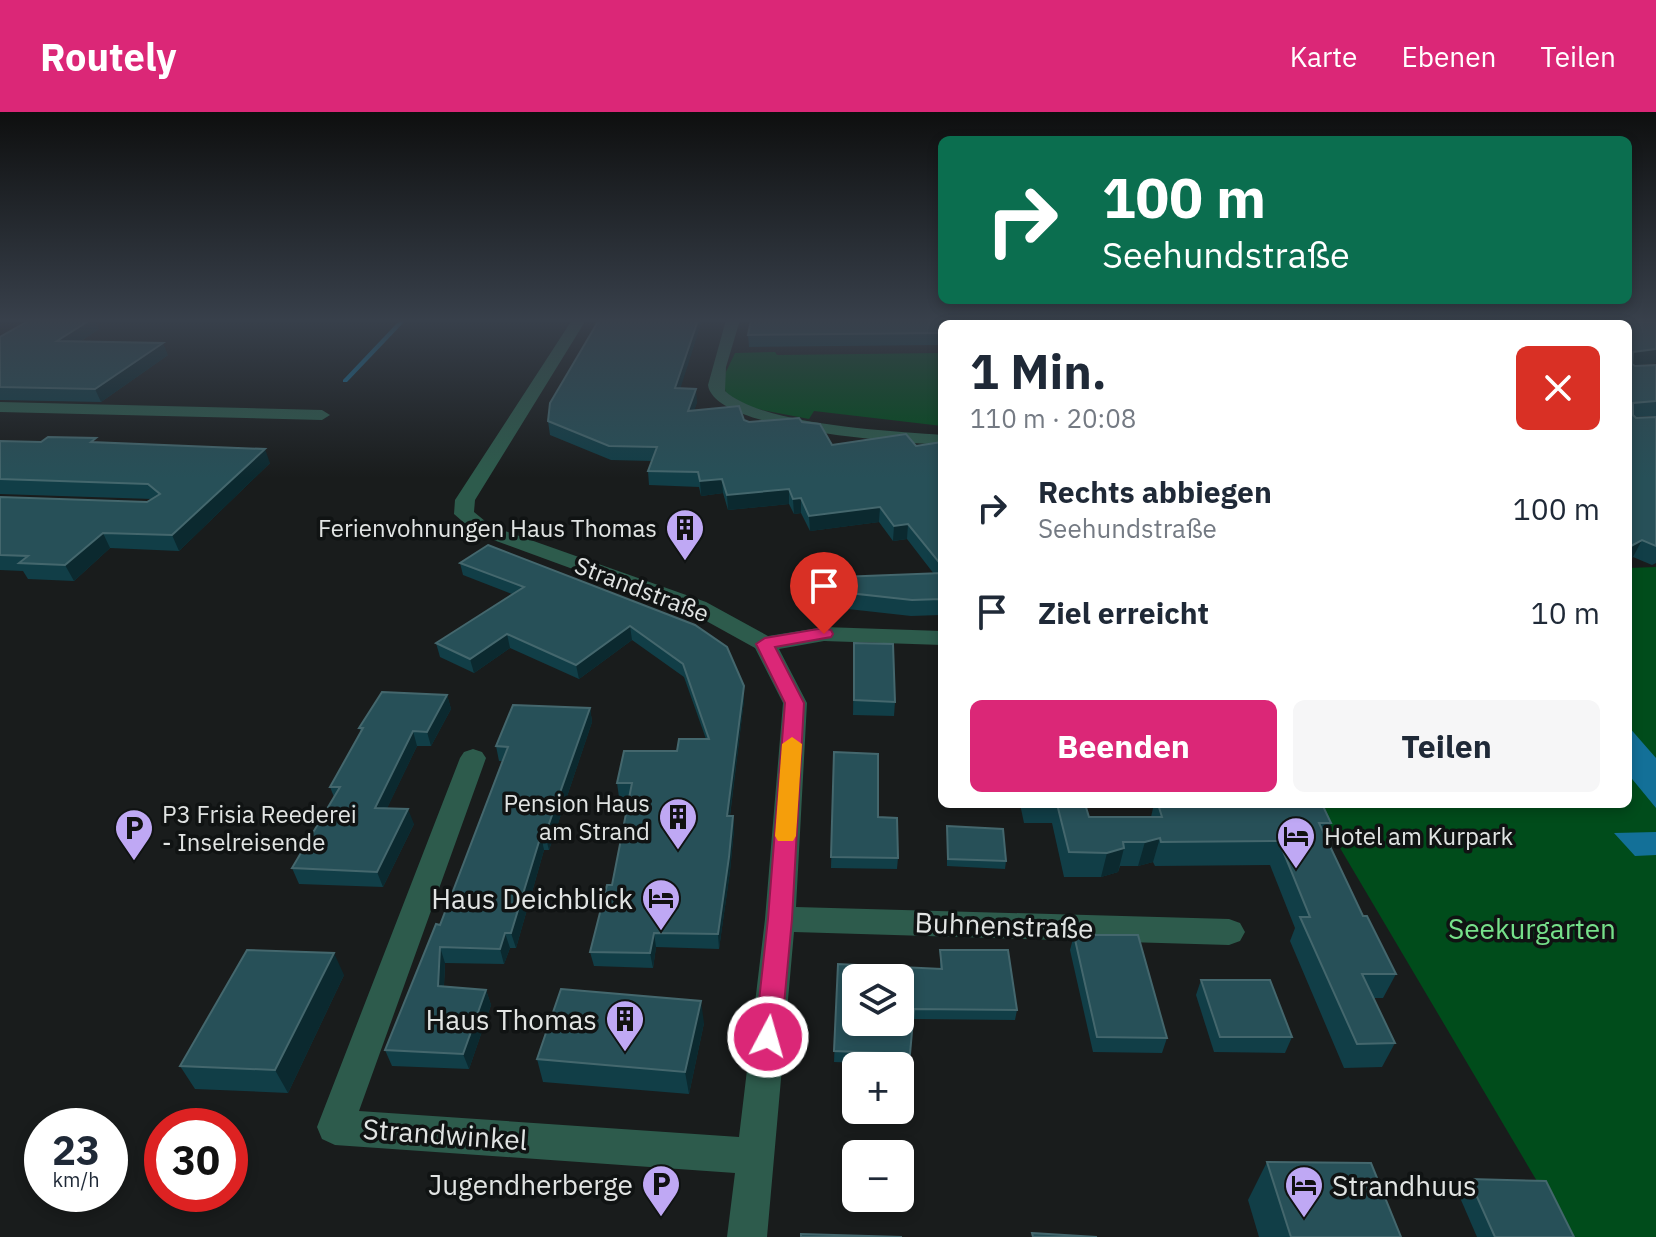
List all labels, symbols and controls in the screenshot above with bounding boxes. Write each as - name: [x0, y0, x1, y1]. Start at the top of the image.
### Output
- text: Routely: [40, 32, 176, 81]
- text: Karte: [1290, 38, 1357, 75]
- text: Ebenen: [1401, 38, 1497, 75]
- text: Teilen: [1541, 38, 1616, 75]
- text: 100 m: [1102, 161, 1266, 233]
- icon: right: [970, 168, 1074, 272]
- text: Seehundstraße: [1102, 231, 1350, 278]
- text: 1 Min.: [970, 340, 1107, 402]
- button: close: [1516, 346, 1600, 430]
- text: 110 m · 20:08: [970, 401, 1136, 435]
- text: Rechts abbiegen: [1038, 472, 1272, 511]
- icon: right: [970, 486, 1014, 530]
- text: 100 m: [1513, 489, 1600, 528]
- building icon: Ferienvohnungen Haus Thomas: [664, 507, 706, 562]
- text: Seehundstraße: [1038, 511, 1217, 545]
- place label: Ferienvohnungen Haus Thomas: [318, 512, 657, 544]
- street label: Strandstraße: [570, 549, 714, 629]
- pin: [790, 552, 858, 634]
- icon: arrive: [802, 564, 846, 608]
- icon: arrive: [970, 590, 1014, 634]
- text: Ziel erreicht: [1038, 593, 1209, 632]
- text: 10 m: [1531, 593, 1600, 632]
- button: Beenden: [970, 700, 1277, 792]
- button: Teilen: [1293, 700, 1600, 792]
- place label: Pension Haus am Strand: [504, 787, 650, 847]
- building icon: Pension Haus am Strand: [657, 796, 699, 851]
- place label: P3 Frisia Reederei - Inselreisende: [162, 798, 357, 858]
- parking icon: P3 Frisia Reederei - Inselreisende: [113, 807, 155, 862]
- hotel icon: Hotel am Kurpark: [1275, 815, 1317, 870]
- place label: Hotel am Kurpark: [1324, 820, 1513, 852]
- hotel icon: Haus Deichblick: [640, 877, 682, 932]
- place label: Haus Deichblick: [431, 880, 633, 917]
- street label: Buhnenstraße: [914, 903, 1094, 947]
- park label: Seekurgarten: [1448, 910, 1616, 947]
- map controls: [842, 964, 914, 1212]
- button: layers: [842, 964, 914, 1036]
- position arrow: [726, 995, 810, 1079]
- building icon: Haus Thomas: [604, 998, 646, 1053]
- place label: Haus Thomas: [425, 1001, 597, 1038]
- button: +: [842, 1052, 914, 1124]
- speed limit sign: 30: [144, 1108, 248, 1212]
- street label: Strandwinkel: [361, 1110, 529, 1158]
- text: 23: [52, 1124, 100, 1176]
- button: −: [842, 1140, 914, 1212]
- parking icon: Jugendherberge: [640, 1163, 682, 1218]
- hotel icon: Strandhuus: [1283, 1164, 1325, 1219]
- text: km/h: [52, 1166, 100, 1193]
- place label: Jugendherberge: [428, 1166, 633, 1203]
- place label: Strandhuus: [1332, 1167, 1477, 1204]

